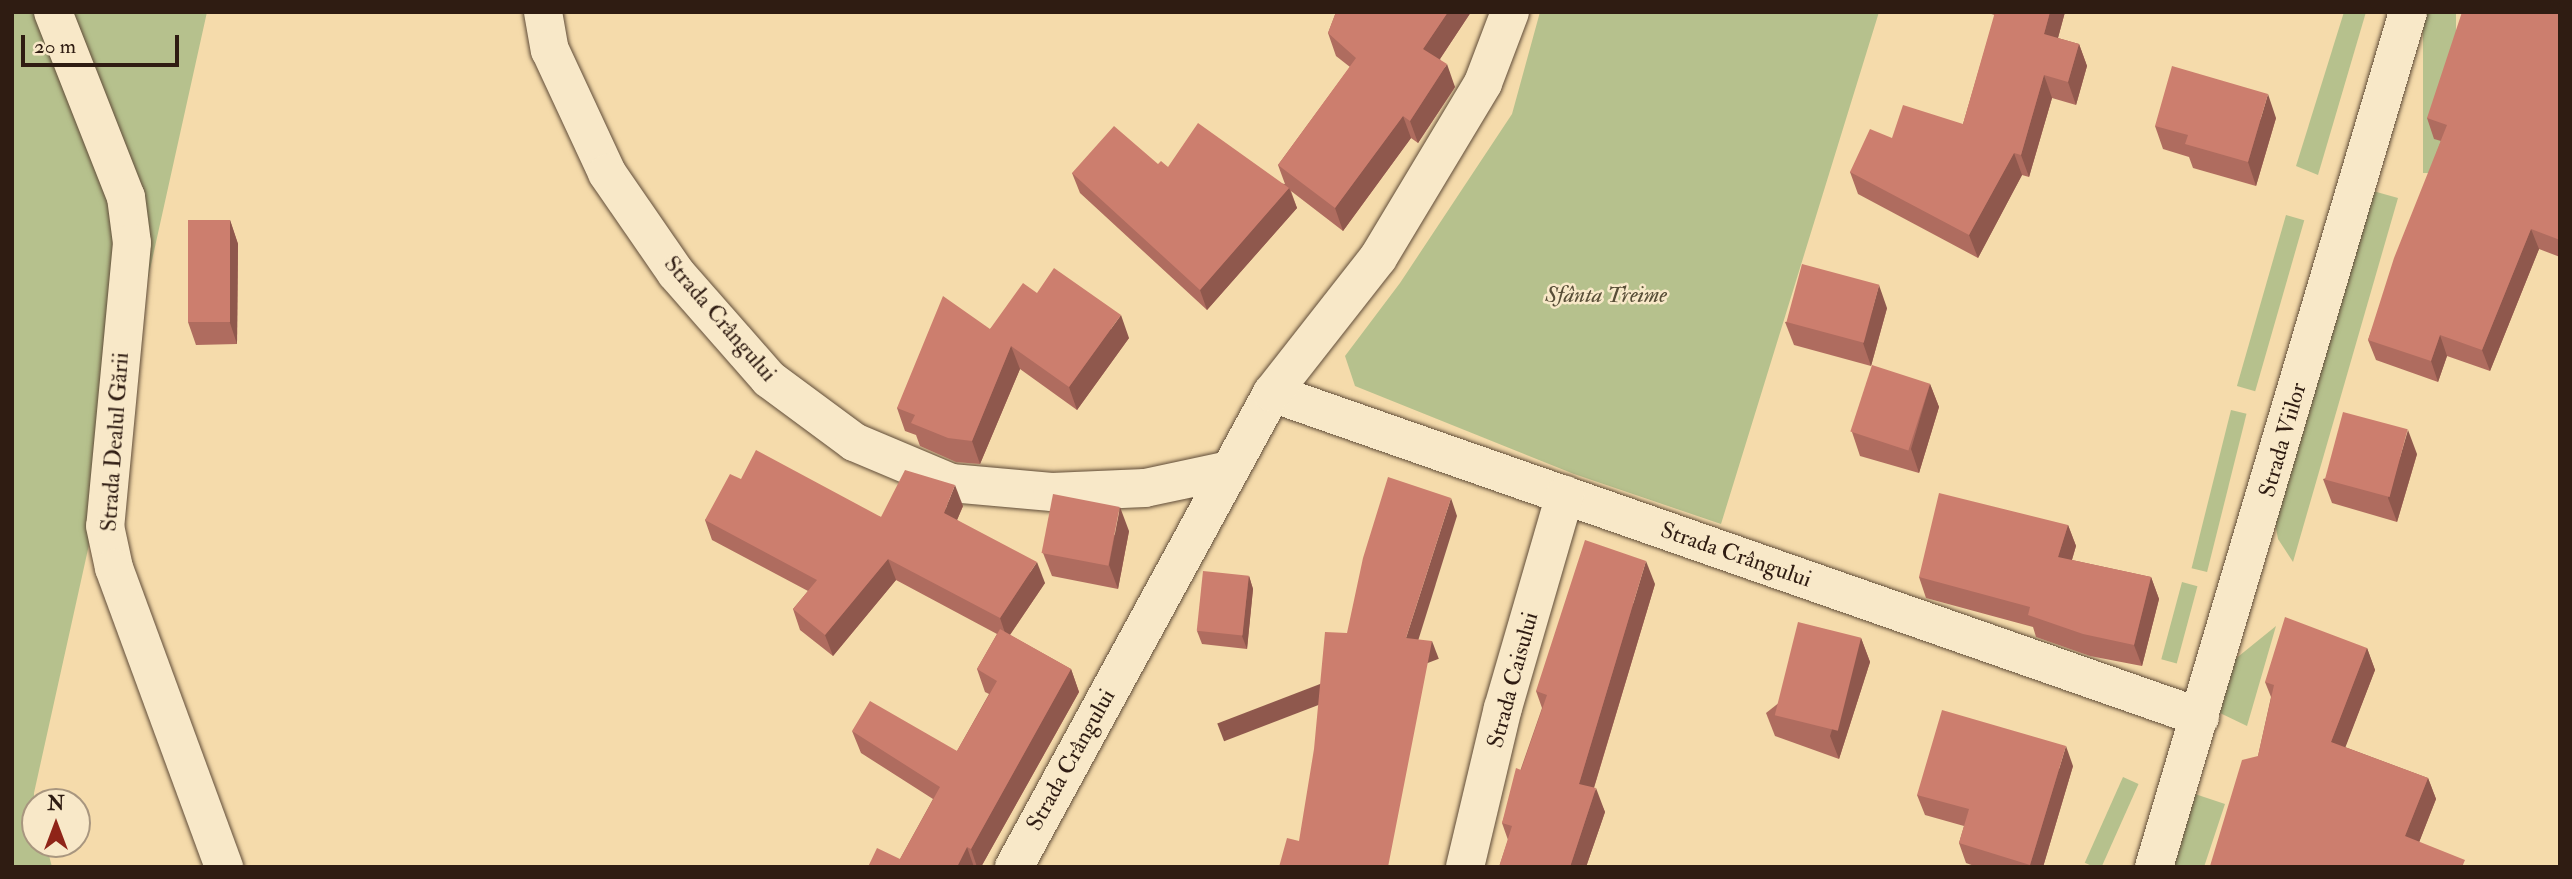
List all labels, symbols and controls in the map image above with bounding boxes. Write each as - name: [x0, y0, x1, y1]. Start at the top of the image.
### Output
- scale bar: [24, 21, 182, 65]
- text: 20 m: [34, 33, 76, 60]
- street label: Strada Crângului: [658, 250, 782, 388]
- park label: Sfânta Treime: [1545, 281, 1667, 309]
- street label: Strada Dealul Gării: [95, 351, 135, 533]
- street label: Strada Viilor: [2254, 380, 2312, 500]
- street label: Strada Crângului: [1657, 516, 1815, 594]
- street label: Strada Caisului: [1482, 609, 1544, 751]
- street label: Strada Crângului: [1021, 684, 1121, 836]
- north arrow: [21, 788, 91, 858]
- text: N: [47, 792, 65, 816]

